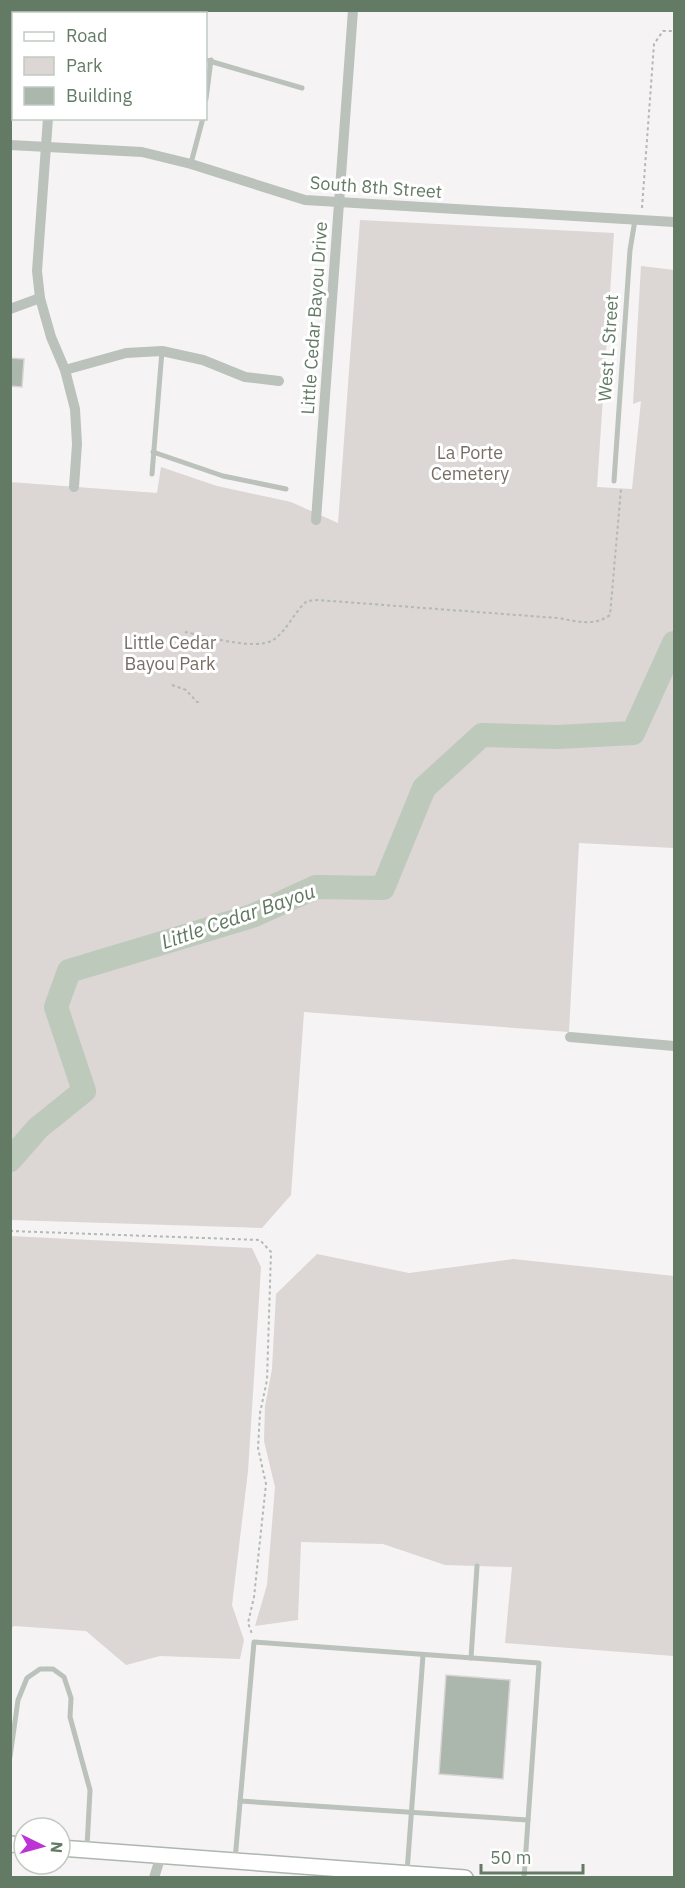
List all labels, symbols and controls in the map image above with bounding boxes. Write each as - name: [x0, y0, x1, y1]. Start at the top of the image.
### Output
- legend: [12, 12, 207, 120]
- text: Road: [66, 24, 107, 47]
- text: Park: [66, 54, 103, 77]
- text: Building: [66, 84, 133, 107]
- street label: South 8th Street: [309, 171, 443, 203]
- street label: Little Cedar Bayou Drive: [296, 221, 332, 415]
- street label: West L Street: [593, 294, 623, 402]
- park label: La Porte Cemetery: [431, 441, 509, 485]
- park label: Little Cedar Bayou Park: [124, 631, 217, 675]
- water label: Little Cedar Bayou: [157, 877, 319, 955]
- north arrow: [12, 1816, 72, 1876]
- scale bar: [481, 1837, 583, 1875]
- text: N: [46, 1841, 67, 1854]
- text: 50 m: [490, 1846, 532, 1869]

